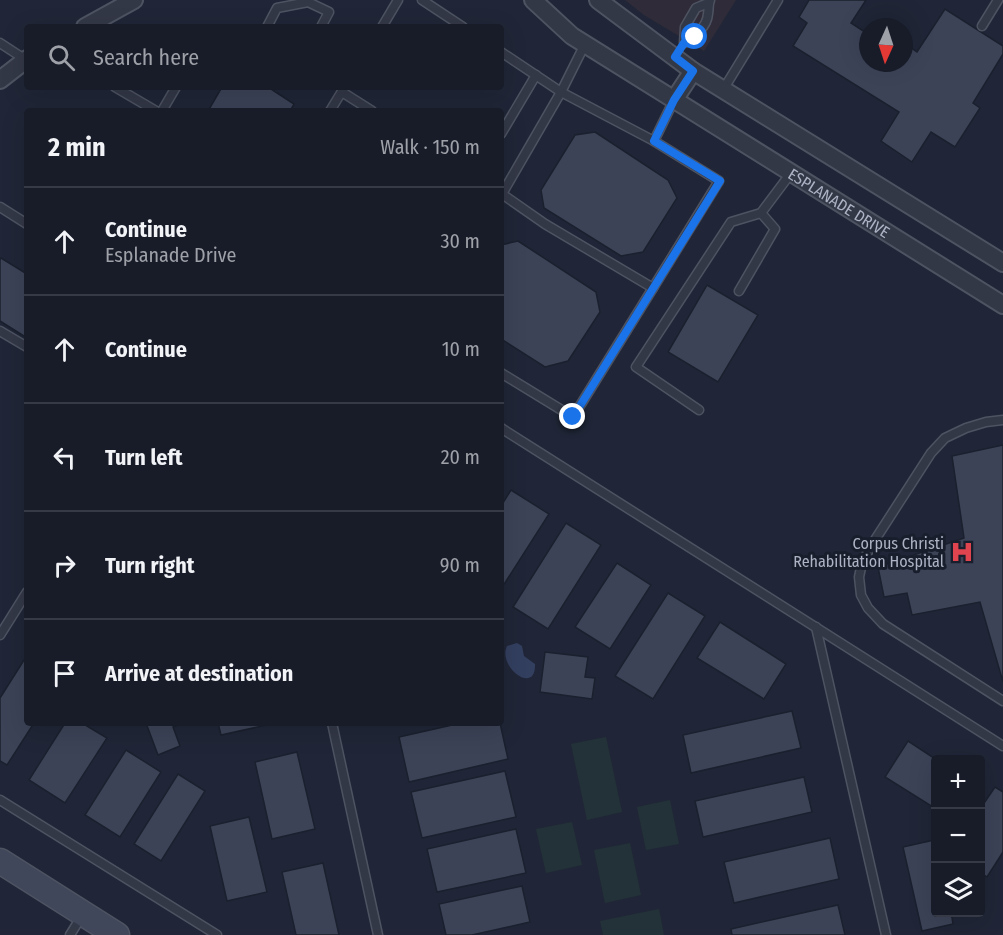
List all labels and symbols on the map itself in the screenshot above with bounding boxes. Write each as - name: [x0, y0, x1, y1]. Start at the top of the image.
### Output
- north arrow: [859, 18, 913, 72]
- route start: [681, 23, 707, 49]
- street label: ESPLANADE DRIVE: [785, 164, 893, 241]
- route end: [559, 403, 585, 429]
- place label: Corpus Christi Rehabilitation Hospital: [793, 534, 944, 571]
- hospital icon: Corpus Christi Rehabilitation Hospital: [949, 539, 975, 565]

